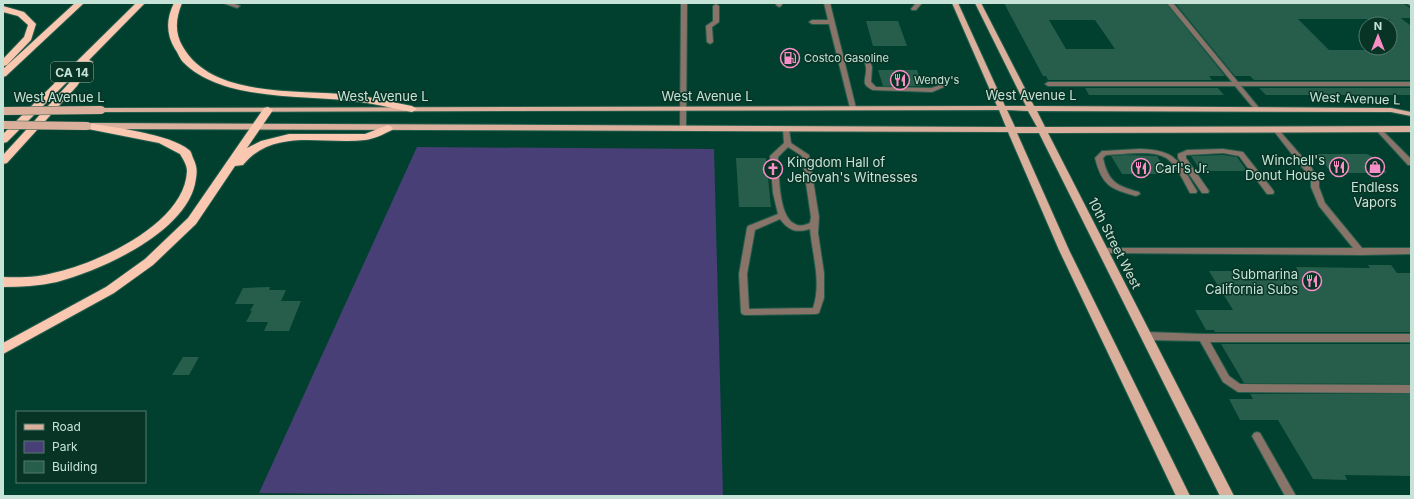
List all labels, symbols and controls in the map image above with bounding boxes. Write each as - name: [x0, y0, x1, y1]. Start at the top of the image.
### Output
- north arrow: [1358, 16, 1398, 56]
- text: N: [1374, 19, 1382, 33]
- fuel station icon: Costco Gasoline: [779, 47, 801, 69]
- place label: Costco Gasoline: [804, 51, 889, 65]
- road number: CA 14: [51, 62, 93, 82]
- restaurant icon: Wendy's: [889, 69, 911, 91]
- place label: Wendy's: [914, 73, 959, 87]
- street label: West Avenue L: [985, 87, 1077, 103]
- street label: West Avenue L: [337, 88, 429, 104]
- street label: West Avenue L: [661, 88, 753, 104]
- street label: West Avenue L: [1309, 88, 1401, 108]
- street label: West Avenue L: [13, 89, 105, 105]
- place label: Winchell's Donut House: [1245, 152, 1325, 183]
- place label: Kingdom Hall of Jehovah's Witnesses: [787, 154, 918, 185]
- restaurant icon: Winchell's Donut House: [1328, 156, 1350, 178]
- shop icon: Endless Vapors: [1364, 156, 1386, 178]
- restaurant icon: Carl's Jr.: [1130, 157, 1152, 179]
- church icon: Kingdom Hall of Jehovah's Witnesses: [762, 158, 784, 180]
- place label: Carl's Jr.: [1155, 160, 1210, 176]
- place label: Endless Vapors: [1351, 179, 1399, 210]
- street label: 10th Street West: [1085, 195, 1145, 291]
- place label: Submarina California Subs: [1205, 266, 1298, 297]
- restaurant icon: Submarina California Subs: [1301, 270, 1323, 292]
- legend: [16, 411, 146, 483]
- text: Road: [52, 419, 81, 434]
- text: Park: [52, 439, 78, 454]
- text: Building: [52, 459, 97, 474]

